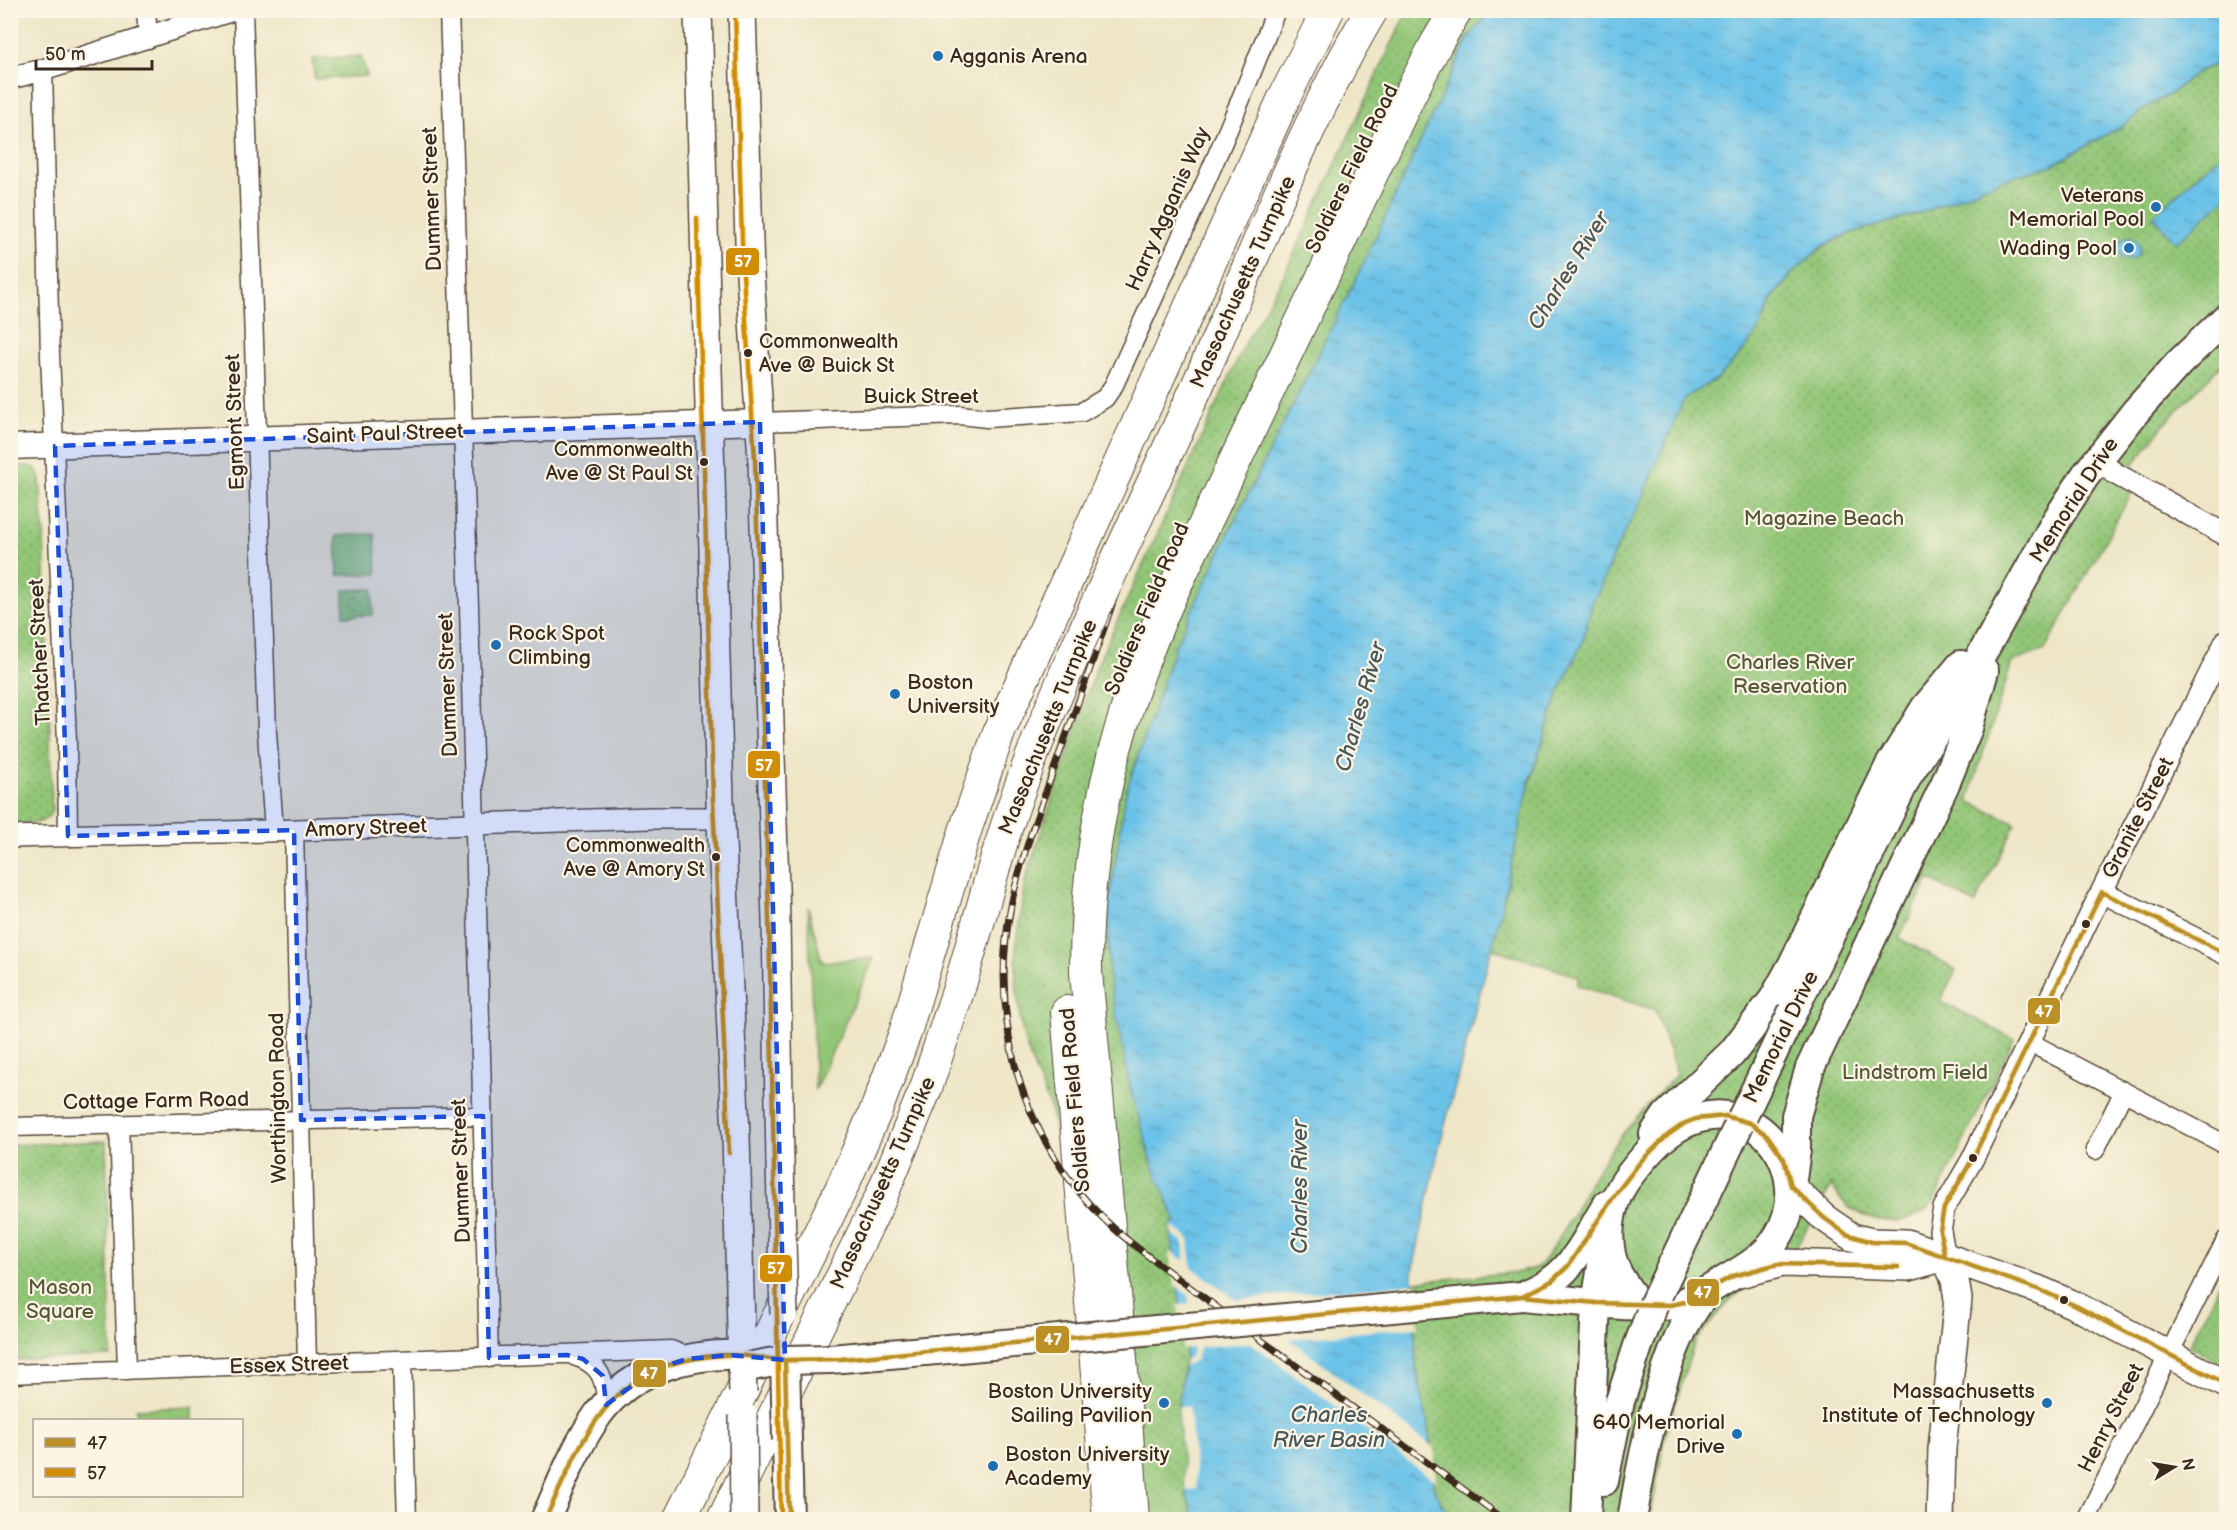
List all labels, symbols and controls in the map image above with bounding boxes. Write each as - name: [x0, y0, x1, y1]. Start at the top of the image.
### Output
- scale bar: [36, 33, 152, 71]
- text: 50 m: [45, 44, 86, 65]
- place label: Agganis Arena: [950, 44, 1088, 69]
- marker: Agganis Arena: [931, 49, 945, 63]
- street label: Soldiers Field Road: [1300, 80, 1404, 258]
- street label: Harry Agganis Way: [1121, 123, 1216, 295]
- street label: Dummer Street: [417, 126, 447, 272]
- street label: Massachusetts Turnpike: [1185, 172, 1301, 392]
- place label: Veterans Memorial Pool: [2008, 183, 2144, 232]
- marker: Veterans Memorial Pool: [2149, 200, 2163, 214]
- water label: Charles River: [1522, 205, 1617, 335]
- place label: Wading Pool: [2000, 236, 2117, 261]
- marker: Wading Pool: [2122, 241, 2136, 255]
- line badge: 57: [725, 247, 760, 276]
- text: 57: [734, 253, 752, 272]
- place label: Commonwealth Ave @ Buick St: [759, 330, 898, 378]
- marker: Commonwealth Ave @ Buick St: [742, 347, 754, 359]
- street label: Egmont Street: [220, 353, 250, 491]
- street label: Buick Street: [863, 384, 979, 409]
- street label: Saint Paul Street: [306, 419, 464, 449]
- street label: Memorial Drive: [2024, 433, 2124, 567]
- place label: Commonwealth Ave @ St Paul St: [546, 438, 693, 486]
- marker: Commonwealth Ave @ St Paul St: [698, 456, 710, 468]
- park label: Magazine Beach: [1744, 506, 1904, 531]
- street label: Soldiers Field Road: [1099, 519, 1195, 699]
- street label: Thatcher Street: [24, 577, 56, 726]
- street label: Dummer Street: [433, 612, 463, 758]
- street label: Massachusetts Turnpike: [993, 616, 1103, 838]
- place label: Rock Spot Climbing: [508, 621, 605, 670]
- water label: Charles River: [1330, 637, 1393, 775]
- marker: Rock Spot Climbing: [489, 638, 503, 652]
- park label: Charles River Reservation: [1726, 650, 1854, 699]
- place label: Boston University: [907, 670, 1000, 719]
- marker: Boston University: [888, 687, 902, 701]
- line badge: 57: [747, 750, 781, 779]
- street label: Granite Street: [2097, 753, 2180, 883]
- text: 57: [755, 757, 773, 776]
- street label: Amory Street: [305, 813, 428, 843]
- place label: Commonwealth Ave @ Amory St: [564, 834, 705, 882]
- marker: Commonwealth Ave @ Amory St: [710, 851, 722, 863]
- unlabelled marker: [2080, 918, 2092, 930]
- street label: Memorial Drive: [1738, 967, 1824, 1107]
- line badge: 47: [2027, 997, 2061, 1025]
- text: 47: [2035, 1003, 2053, 1022]
- street label: Soldiers Field Road: [1054, 1007, 1096, 1193]
- street label: Worthington Road: [264, 1012, 292, 1184]
- park label: Lindstrom Field: [1842, 1060, 1988, 1085]
- street label: Massachusetts Turnpike: [825, 1073, 941, 1293]
- street label: Cottage Farm Road: [63, 1087, 249, 1115]
- street label: Dummer Street: [446, 1098, 476, 1244]
- water label: Charles River: [1287, 1118, 1314, 1254]
- unlabelled marker: [1967, 1152, 1979, 1164]
- line badge: 57: [759, 1254, 793, 1283]
- text: 57: [767, 1260, 785, 1279]
- park label: Mason Square: [26, 1275, 94, 1324]
- line badge: 47: [1686, 1278, 1720, 1307]
- text: 47: [1694, 1284, 1712, 1303]
- unlabelled marker: [2058, 1294, 2070, 1306]
- line badge: 47: [1035, 1325, 1070, 1354]
- text: 47: [1044, 1331, 1062, 1350]
- street label: Essex Street: [229, 1350, 350, 1380]
- line badge: 47: [632, 1359, 667, 1388]
- street label: Henry Street: [2073, 1359, 2149, 1477]
- text: 47: [640, 1365, 658, 1384]
- place label: Boston University Sailing Pavilion: [988, 1379, 1153, 1428]
- place label: Massachusetts Institute of Technology: [1822, 1379, 2035, 1428]
- marker: Boston University Sailing Pavilion: [1157, 1396, 1171, 1410]
- marker: Massachusetts Institute of Technology: [2040, 1396, 2054, 1410]
- water label: Charles River Basin: [1273, 1402, 1385, 1454]
- place label: 640 Memorial Drive: [1592, 1410, 1725, 1459]
- legend: [33, 1419, 243, 1497]
- marker: 640 Memorial Drive: [1730, 1427, 1744, 1441]
- text: 47: [87, 1433, 107, 1454]
- north arrow: [2144, 1437, 2204, 1497]
- place label: Boston University Academy: [1005, 1442, 1170, 1491]
- text: N: [2177, 1457, 2198, 1472]
- marker: Boston University Academy: [986, 1459, 1000, 1473]
- text: 57: [87, 1463, 106, 1484]

